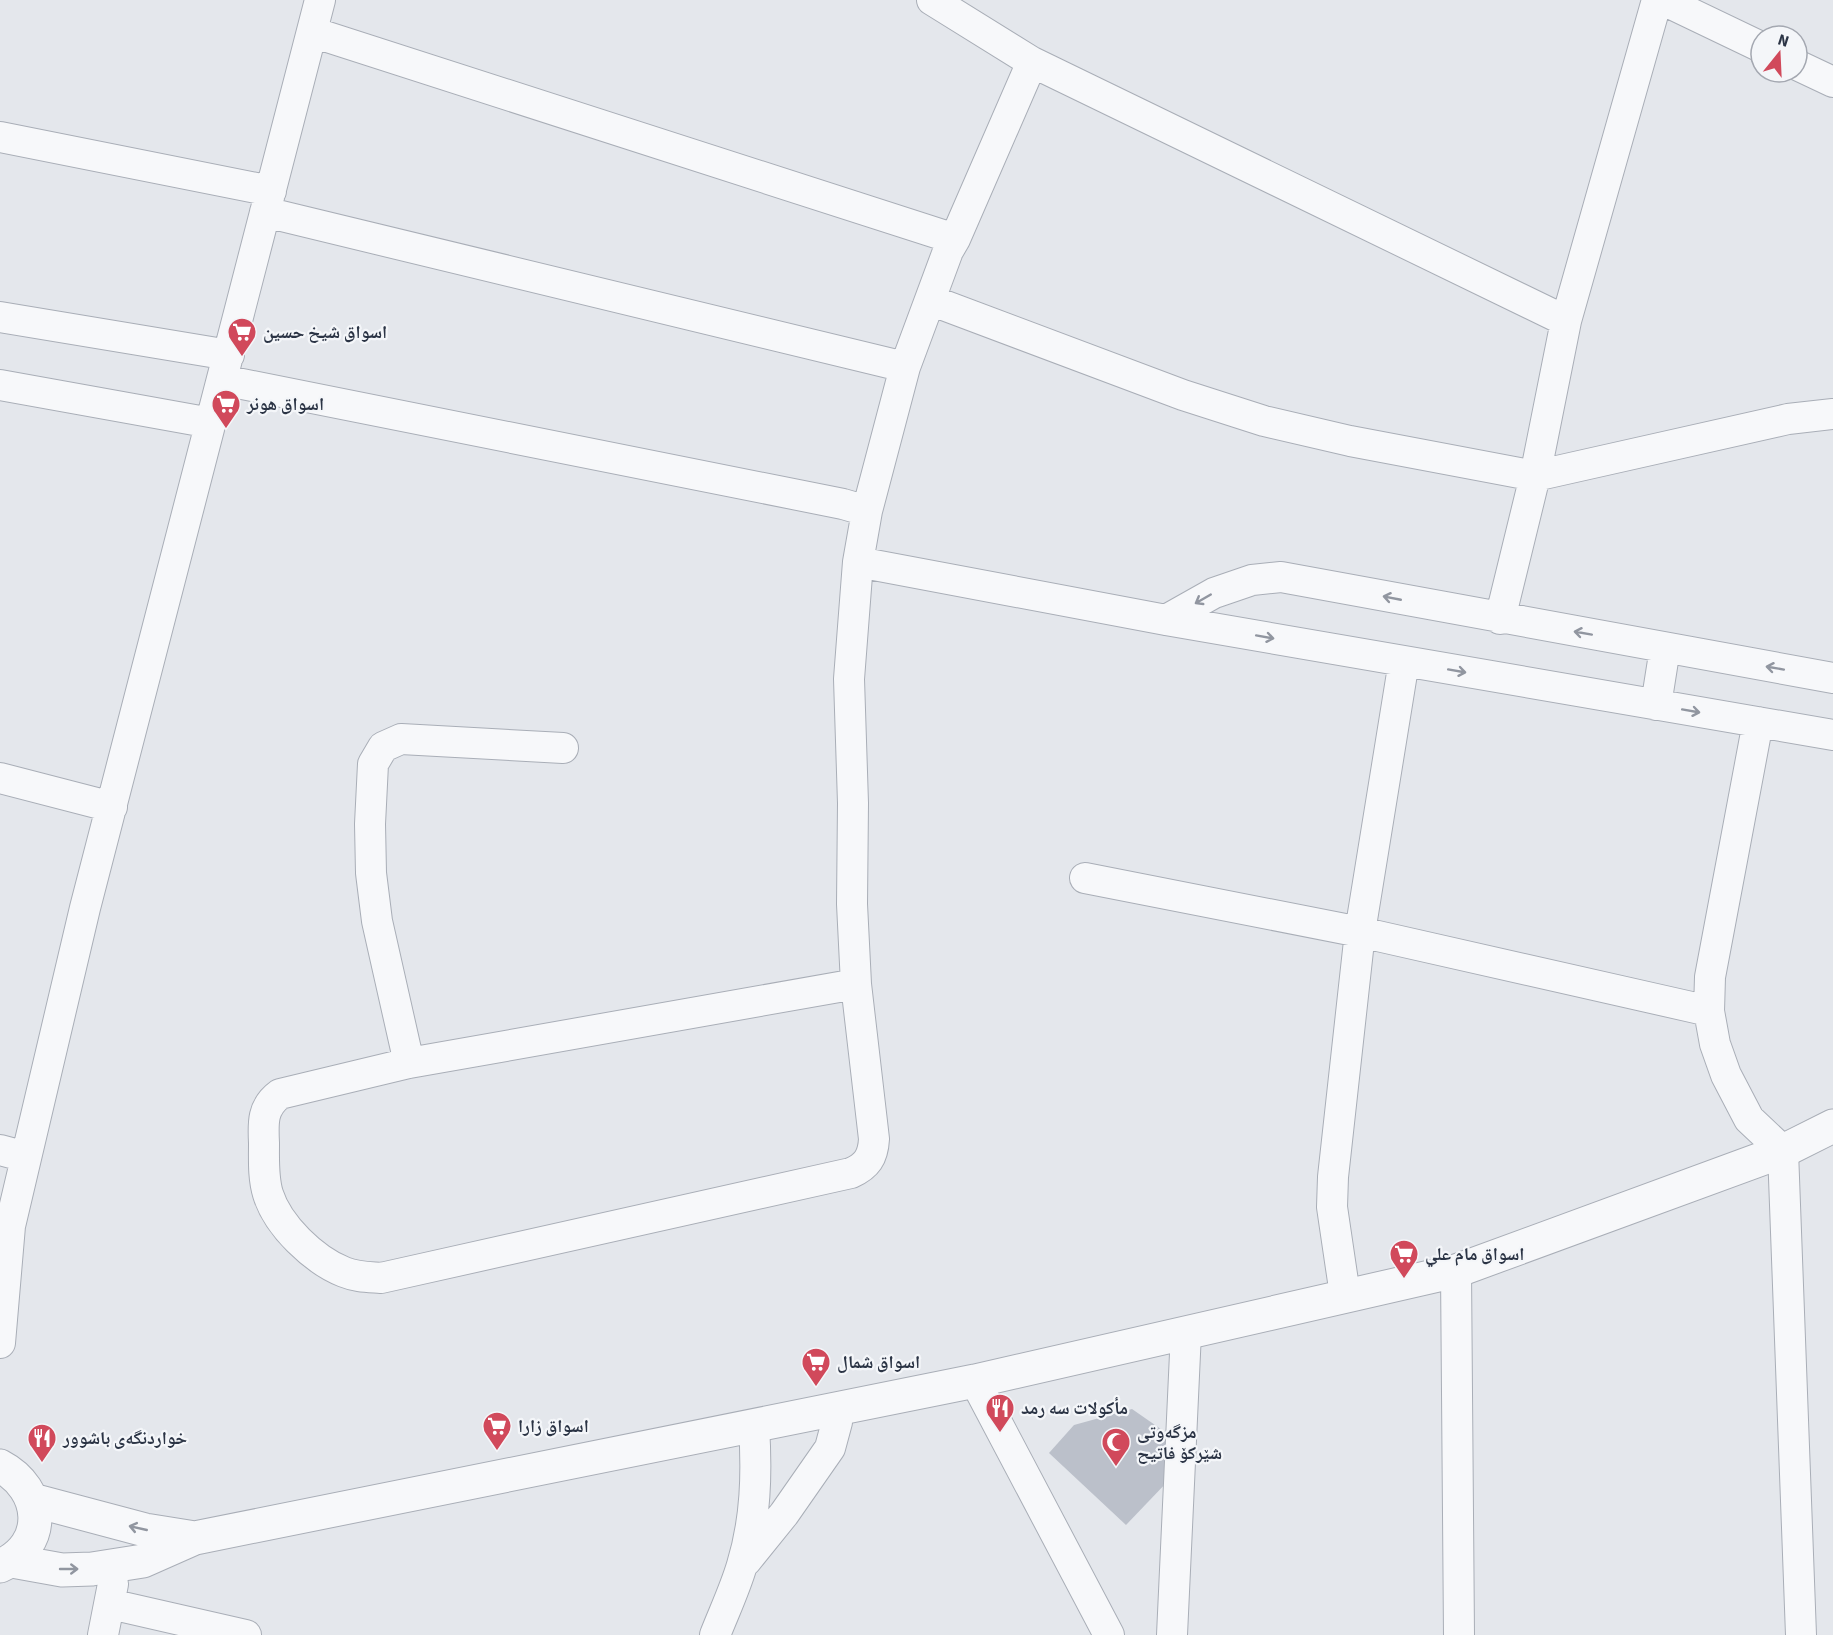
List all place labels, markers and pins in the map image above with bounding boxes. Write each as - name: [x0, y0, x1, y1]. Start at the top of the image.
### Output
- supermarket icon: اسواق شيخ حسين: [226, 316, 258, 358]
- place label: اسواق شيخ حسين: [263, 320, 387, 345]
- supermarket icon: اسواق هونر: [210, 388, 242, 430]
- place label: اسواق هونر: [246, 392, 324, 417]
- supermarket icon: اسواق مام علي: [1388, 1238, 1420, 1280]
- place label: اسواق مام علي: [1425, 1242, 1524, 1268]
- supermarket icon: اسواق شمال: [800, 1346, 832, 1388]
- place label: اسواق شمال: [837, 1350, 920, 1375]
- restaurant icon: مأكولات سه رمد: [984, 1392, 1016, 1434]
- place label: مأكولات سه رمد: [1021, 1396, 1128, 1421]
- supermarket icon: اسواق زارا: [481, 1410, 513, 1452]
- place label: اسواق زارا: [518, 1414, 589, 1439]
- place label: مزگەوتی شێرکۆ فاتیح: [1137, 1420, 1222, 1466]
- restaurant icon: خواردنگەی باشوور: [26, 1422, 58, 1464]
- place label: خواردنگەی باشوور: [62, 1426, 188, 1451]
- mosque icon: مزگەوتی شێرکۆ فاتیح: [1100, 1426, 1132, 1468]

